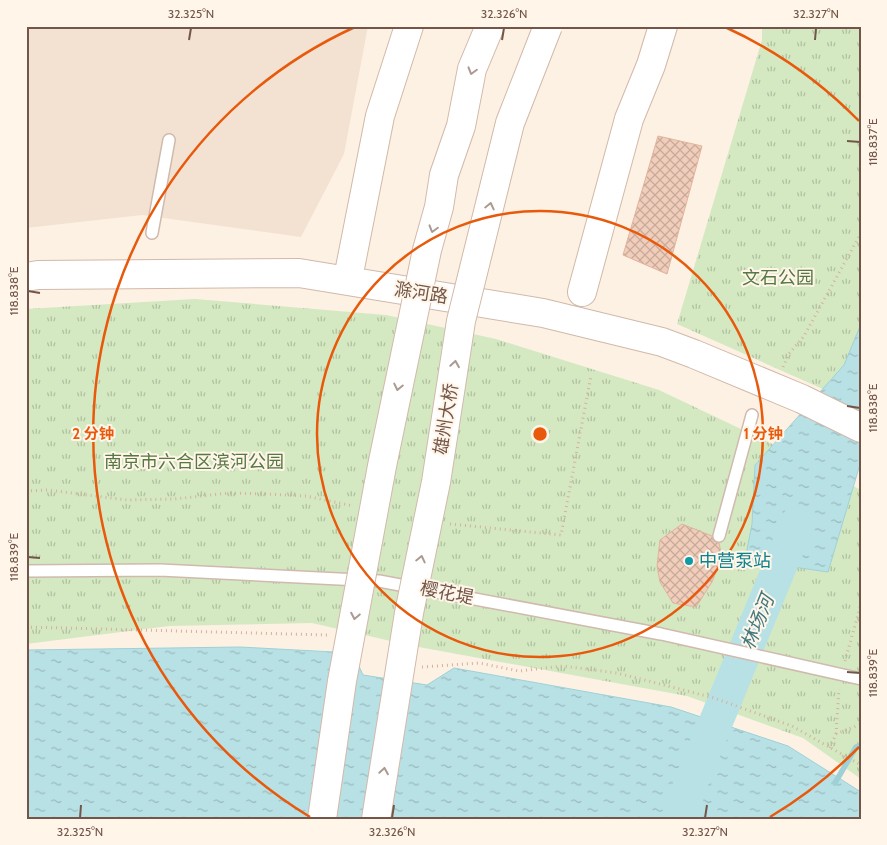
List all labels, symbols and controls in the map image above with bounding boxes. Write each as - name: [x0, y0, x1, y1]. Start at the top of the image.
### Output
- text: 32.325°N: [168, 6, 214, 21]
- text: 32.326°N: [481, 6, 527, 21]
- text: 32.327°N: [793, 6, 839, 21]
- one-way arrow: [468, 67, 478, 75]
- text: 118.837°E: [865, 118, 880, 166]
- one-way arrow: [484, 202, 495, 211]
- one-way arrow: [428, 224, 438, 232]
- text: 118.838°E: [6, 266, 21, 315]
- park label: 文石公园: [742, 267, 814, 289]
- street label: 滁河路: [393, 278, 449, 308]
- one-way arrow: [449, 360, 459, 369]
- street label: 雄州大桥: [430, 382, 462, 456]
- one-way arrow: [393, 383, 404, 392]
- text: 118.838°E: [865, 383, 880, 432]
- text: 2 分钟: [72, 425, 114, 443]
- centre of rings: [531, 425, 549, 443]
- text: 1 分钟: [744, 425, 782, 443]
- park label: 南京市六合区滨河公园: [104, 451, 284, 473]
- text: 118.839°E: [6, 532, 21, 581]
- place label: 中营泵站: [699, 550, 771, 572]
- one-way arrow: [415, 555, 426, 564]
- marker: 中营泵站: [683, 555, 695, 567]
- street label: 樱花堤: [418, 577, 476, 609]
- water label: 林场河: [736, 588, 780, 653]
- one-way arrow: [350, 611, 360, 620]
- text: 118.839°E: [865, 648, 880, 697]
- one-way arrow: [378, 766, 388, 775]
- text: 32.325°N: [57, 824, 103, 839]
- text: 32.326°N: [369, 824, 415, 839]
- text: 32.327°N: [682, 824, 728, 839]

